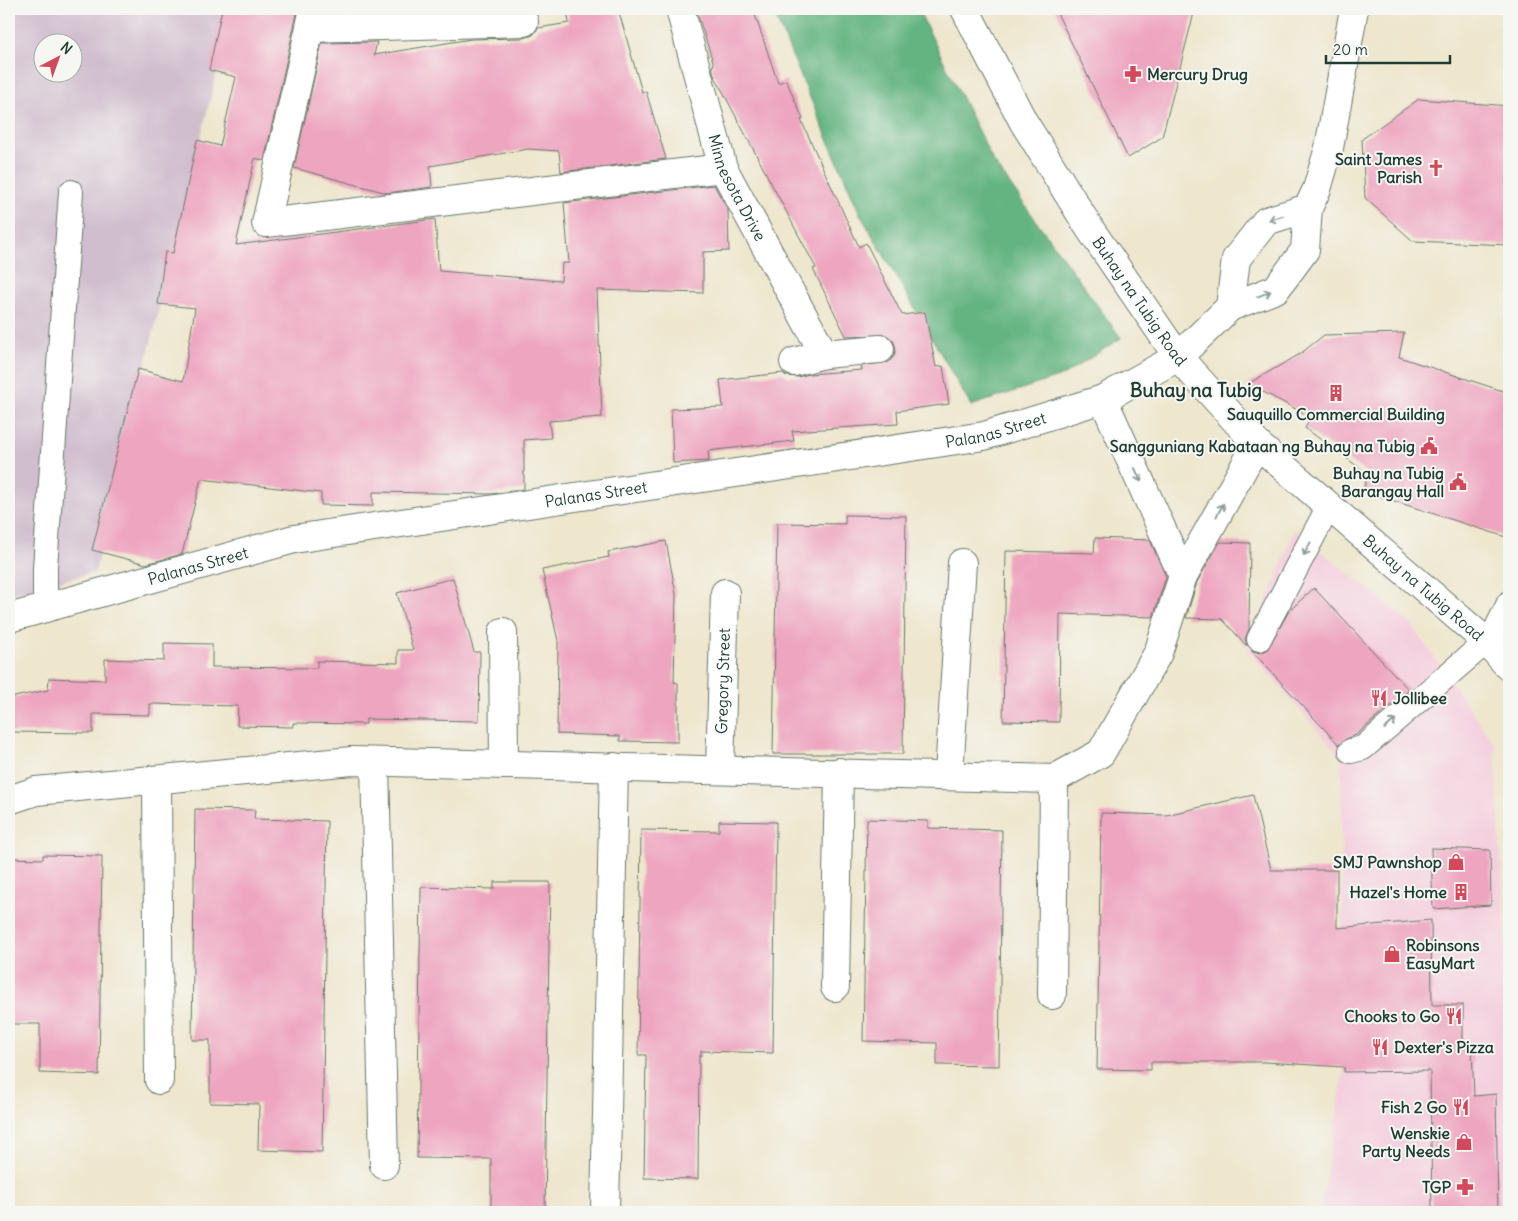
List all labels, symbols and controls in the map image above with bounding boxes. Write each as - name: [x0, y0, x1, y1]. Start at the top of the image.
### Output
- north arrow: [32, 32, 82, 82]
- scale bar: [1326, 32, 1449, 64]
- text: N: [57, 38, 76, 58]
- text: 20 m: [1333, 40, 1368, 59]
- pharmacy icon: Mercury Drug: [1123, 64, 1143, 84]
- place label: Mercury Drug: [1147, 64, 1248, 85]
- street label: Minnesota Drive: [704, 132, 771, 244]
- place label: Saint James Parish: [1335, 149, 1422, 187]
- church icon: Saint James Parish: [1426, 158, 1446, 178]
- one-way arrow: [1268, 213, 1284, 223]
- street label: Buhay na Tubig Road: [1088, 233, 1191, 370]
- one-way arrow: [1256, 289, 1271, 298]
- district label: Buhay na Tubig: [1130, 378, 1262, 402]
- building icon: Sauquillo Commercial Building: [1326, 383, 1346, 403]
- place label: Sauquillo Commercial Building: [1227, 404, 1445, 425]
- street label: Palanas Street: [944, 407, 1049, 452]
- place label: Sangguniang Kabataan ng Buhay na Tubig: [1110, 436, 1415, 457]
- public building icon: Sangguniang Kabataan ng Buhay na Tubig: [1419, 436, 1439, 456]
- place label: Buhay na Tubig Barangay Hall: [1333, 463, 1444, 502]
- one-way arrow: [1133, 467, 1143, 482]
- public building icon: Buhay na Tubig Barangay Hall: [1448, 472, 1468, 492]
- street label: Palanas Street: [543, 476, 649, 511]
- one-way arrow: [1215, 503, 1225, 518]
- street label: Buhay na Tubig Road: [1359, 530, 1488, 645]
- street label: Palanas Street: [145, 542, 251, 589]
- one-way arrow: [1302, 542, 1312, 557]
- street label: Gregory Street: [711, 627, 734, 734]
- restaurant icon: Jollibee: [1369, 688, 1389, 708]
- place label: Jollibee: [1393, 688, 1447, 708]
- one-way arrow: [1384, 718, 1397, 730]
- place label: SMJ Pawnshop: [1333, 852, 1442, 873]
- shop icon: SMJ Pawnshop: [1446, 852, 1466, 872]
- place label: Hazel's Home: [1350, 882, 1447, 902]
- building icon: Hazel's Home: [1451, 882, 1471, 902]
- place label: Robinsons EasyMart: [1406, 935, 1480, 974]
- shop icon: Robinsons EasyMart: [1382, 944, 1402, 964]
- place label: Chooks to Go: [1344, 1006, 1440, 1026]
- restaurant icon: Chooks to Go: [1444, 1006, 1464, 1026]
- restaurant icon: Dexter's Pizza: [1370, 1037, 1390, 1057]
- place label: Dexter's Pizza: [1394, 1037, 1494, 1057]
- place label: Fish 2 Go: [1381, 1097, 1447, 1117]
- restaurant icon: Fish 2 Go: [1451, 1097, 1471, 1117]
- place label: Wenskie Party Needs: [1362, 1123, 1450, 1162]
- shop icon: Wenskie Party Needs: [1454, 1132, 1474, 1152]
- place label: TGP: [1422, 1177, 1451, 1197]
- pharmacy icon: TGP: [1455, 1177, 1475, 1197]

